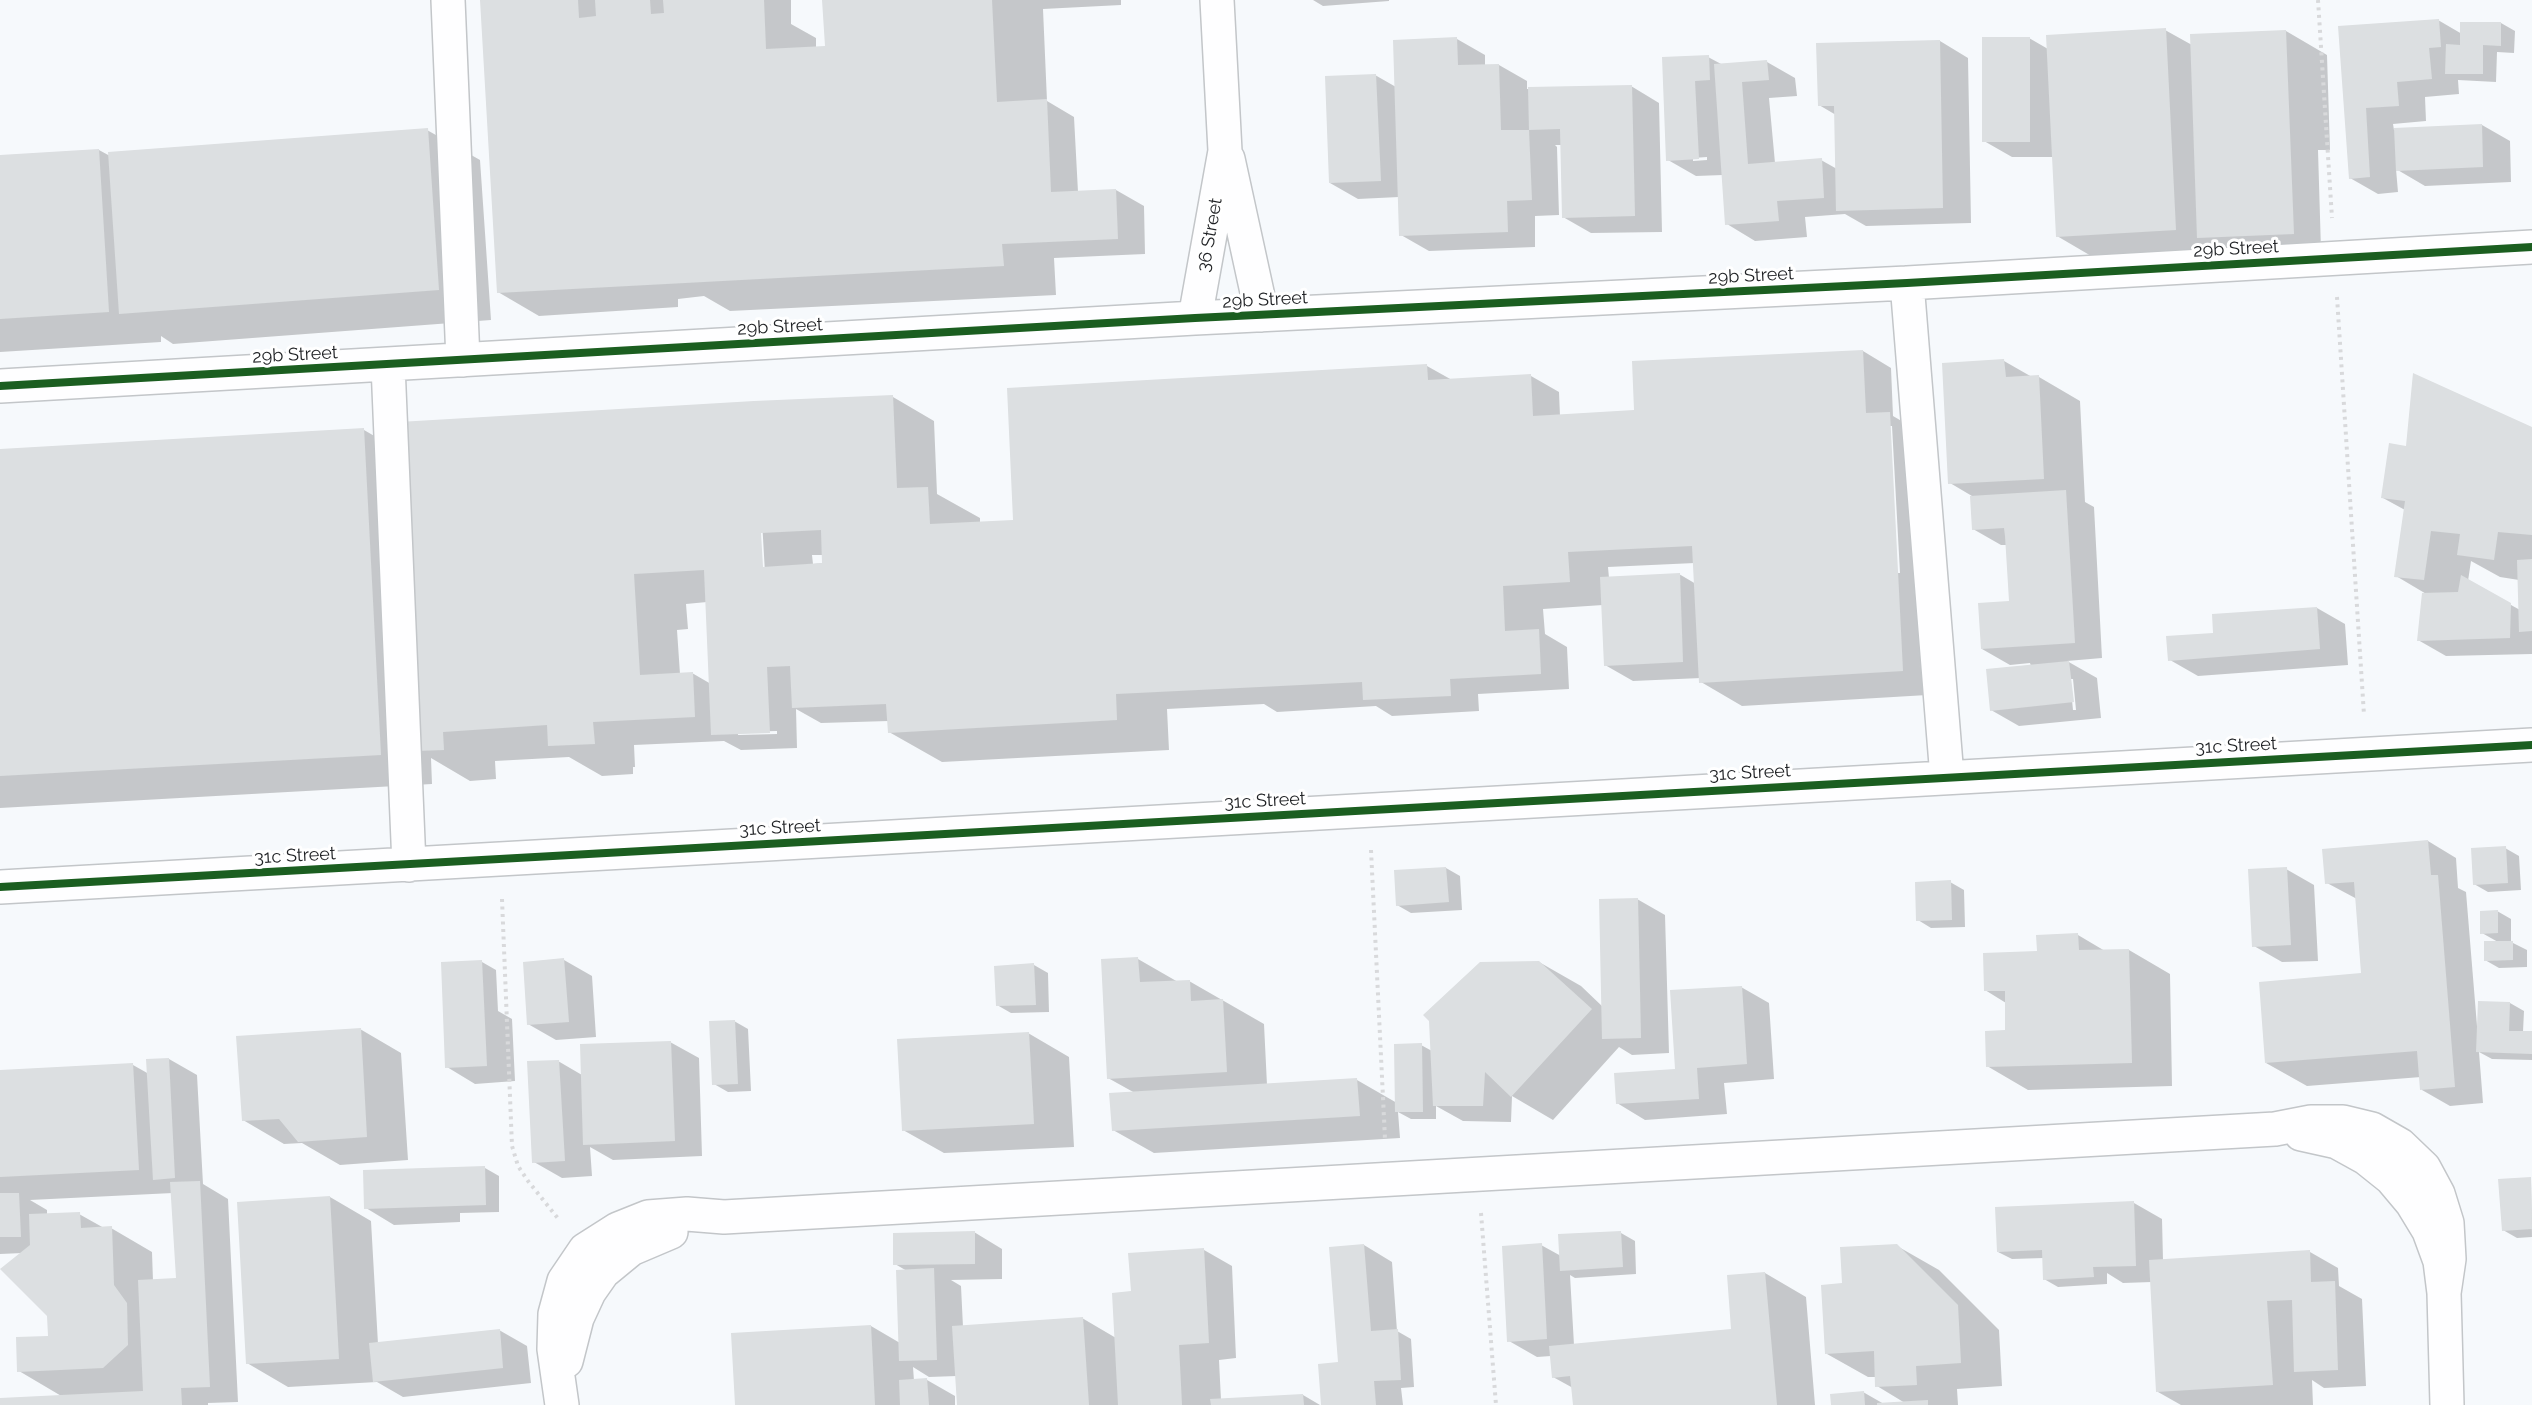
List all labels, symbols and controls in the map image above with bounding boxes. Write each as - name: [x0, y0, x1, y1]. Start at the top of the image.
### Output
- street label: 36 Street: [1193, 196, 1227, 274]
- street label: 29b Street: [2193, 236, 2279, 262]
- street label: 29b Street: [1708, 263, 1794, 289]
- street label: 29b Street: [1222, 287, 1308, 313]
- street label: 29b Street: [737, 314, 823, 340]
- street label: 29b Street: [252, 342, 338, 368]
- street label: 31c Street: [2195, 733, 2277, 759]
- street label: 31c Street: [1709, 760, 1791, 786]
- street label: 31c Street: [1224, 788, 1306, 814]
- street label: 31c Street: [739, 815, 821, 841]
- street label: 31c Street: [254, 843, 336, 869]

